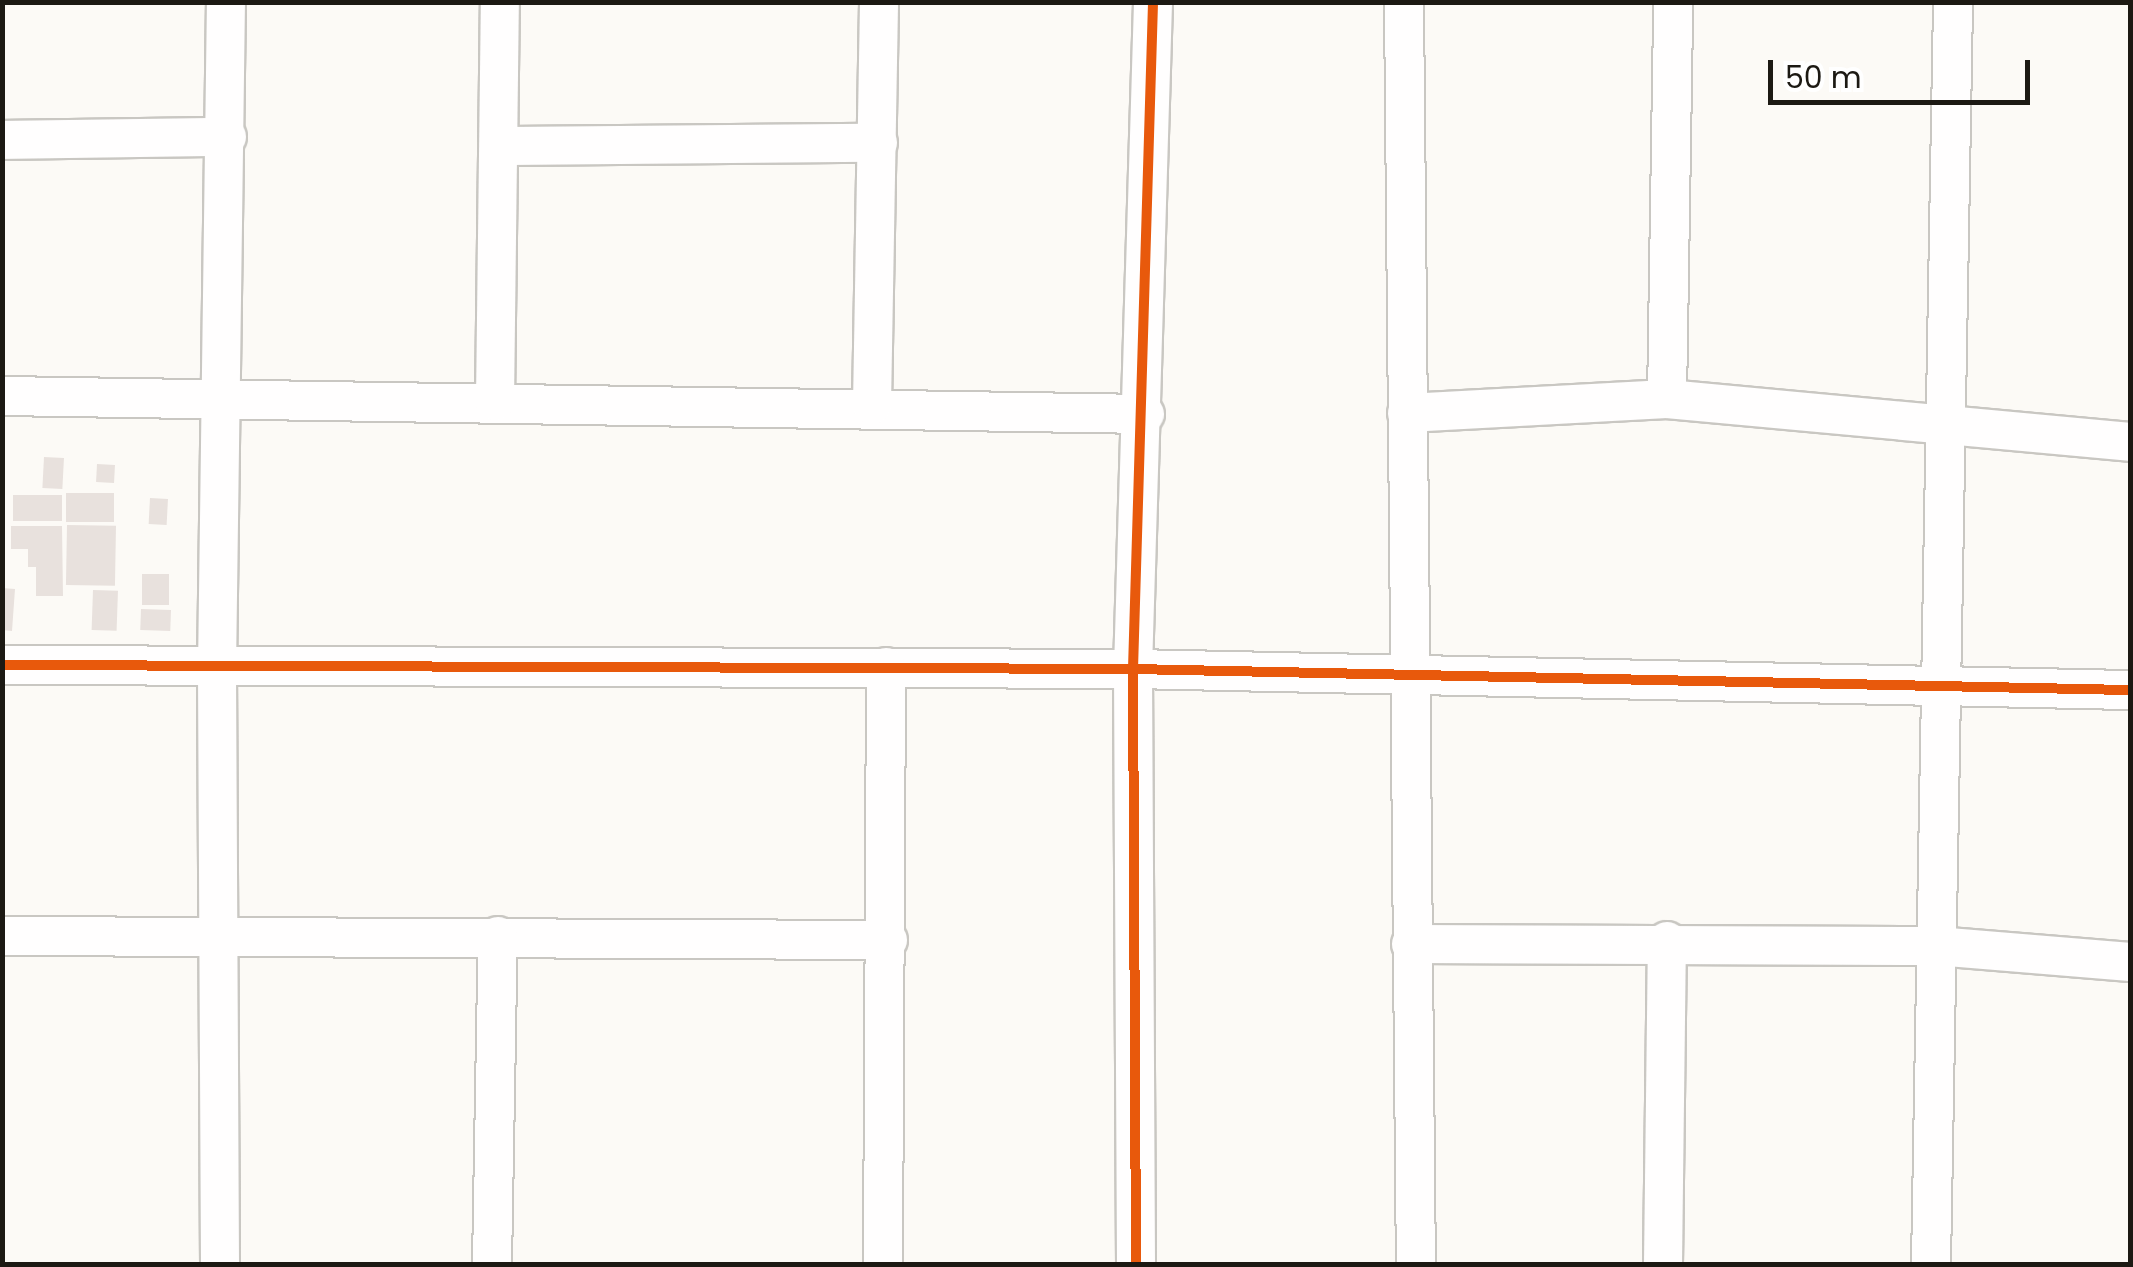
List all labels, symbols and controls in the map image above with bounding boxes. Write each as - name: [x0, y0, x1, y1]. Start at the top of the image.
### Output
- scale bar: [1773, 40, 2036, 102]
- text: 50 m: [1785, 56, 1862, 99]

